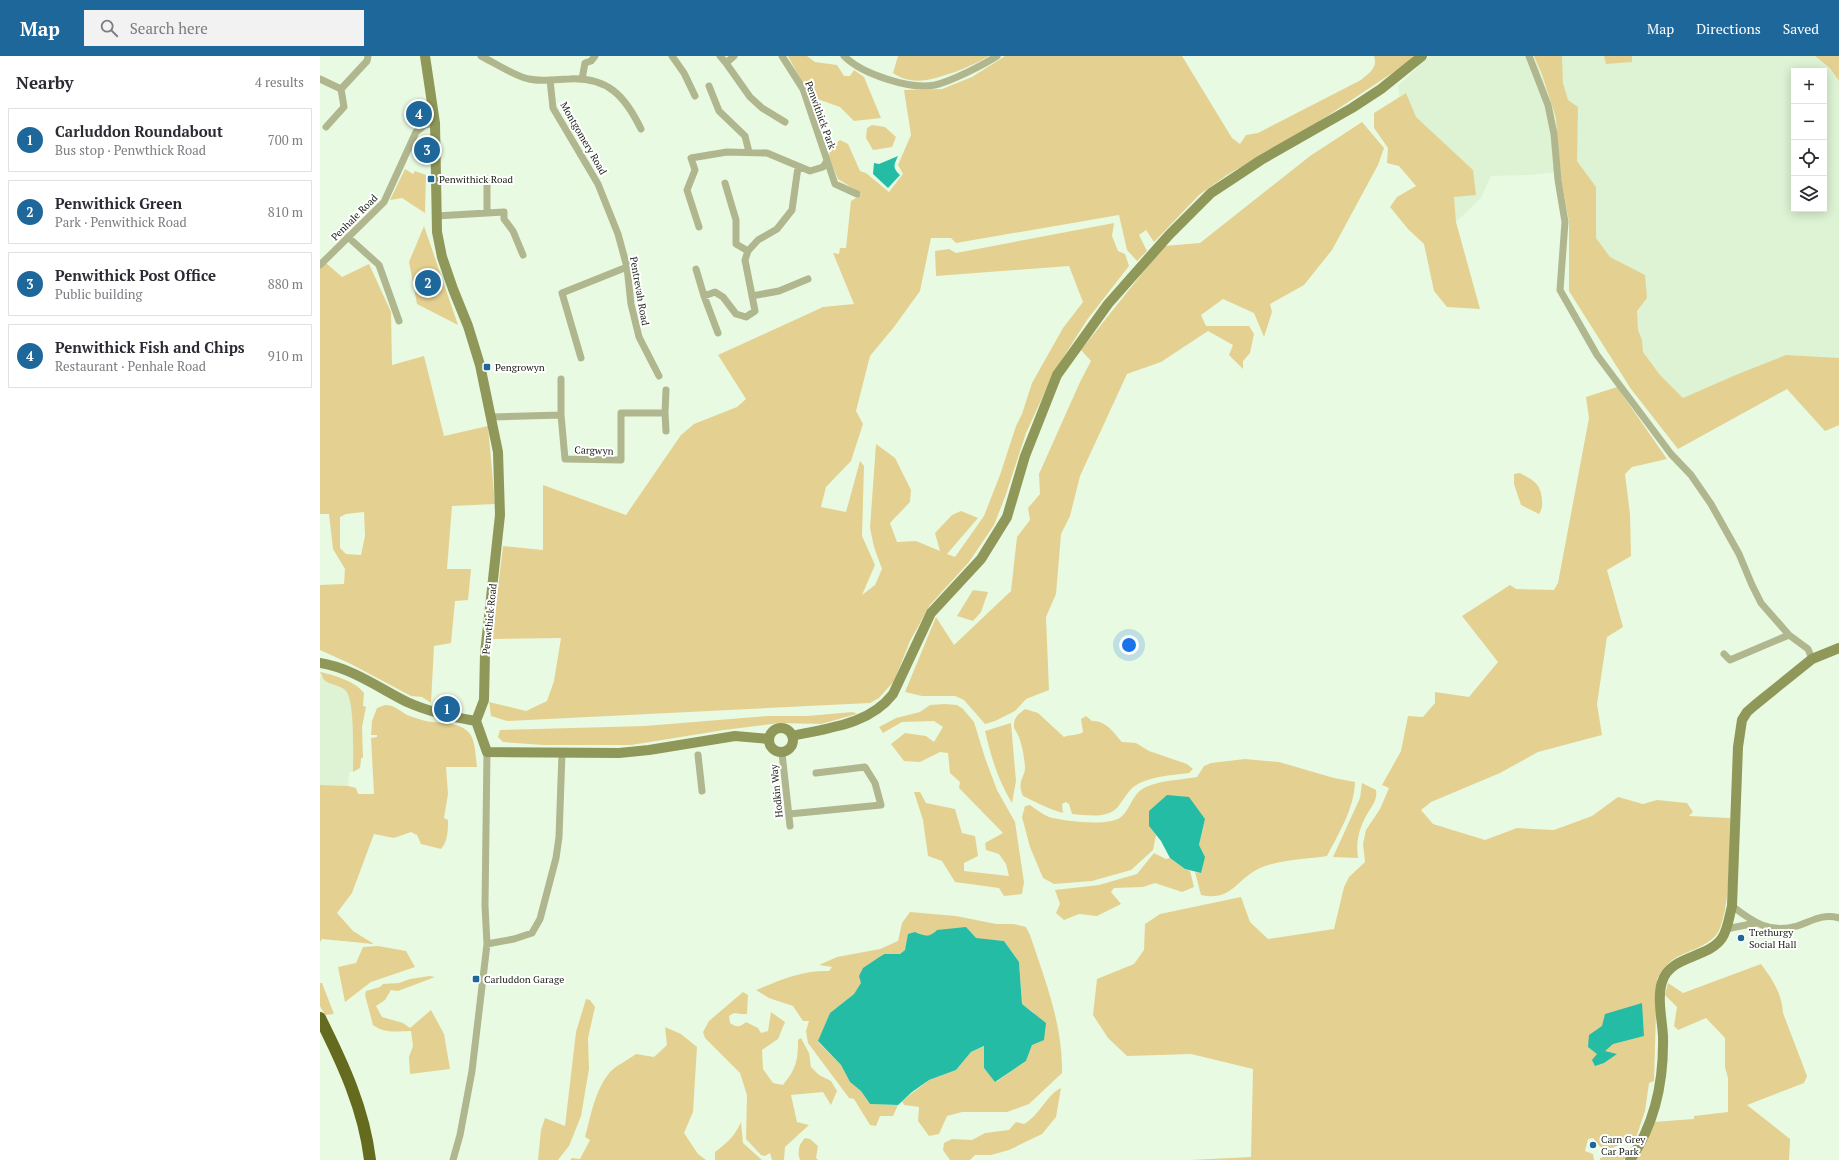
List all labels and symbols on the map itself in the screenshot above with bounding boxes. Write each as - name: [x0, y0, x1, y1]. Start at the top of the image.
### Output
- street label: Penwithick Park: [802, 79, 839, 152]
- pin: 4: [406, 99, 432, 129]
- street label: Montgomery Road: [557, 99, 610, 177]
- pin: 3: [414, 135, 440, 165]
- place label: Penwithick Road: [439, 173, 514, 186]
- marker: Penwithick Road: [426, 174, 436, 184]
- street label: Penhale Road: [328, 191, 381, 243]
- street label: Pentrevah Road: [627, 256, 652, 327]
- pin: 2: [415, 268, 441, 298]
- place label: Pengrowyn: [495, 361, 545, 374]
- marker: Pengrowyn: [482, 362, 492, 372]
- street label: Cargwyn: [574, 443, 614, 458]
- street label: Penwthick Road: [479, 583, 500, 655]
- your location: [1119, 635, 1139, 655]
- pin: 1: [434, 694, 460, 724]
- street label: Hodkin Way: [767, 763, 786, 818]
- place label: Trethurgy Social Hall: [1749, 926, 1796, 951]
- marker: Trethurgy Social Hall: [1736, 933, 1746, 943]
- place label: Carluddon Garage: [484, 973, 564, 986]
- marker: Carluddon Garage: [471, 974, 481, 984]
- place label: Carn Grey Car Park: [1601, 1133, 1646, 1158]
- marker: Carn Grey Car Park: [1588, 1140, 1598, 1150]

